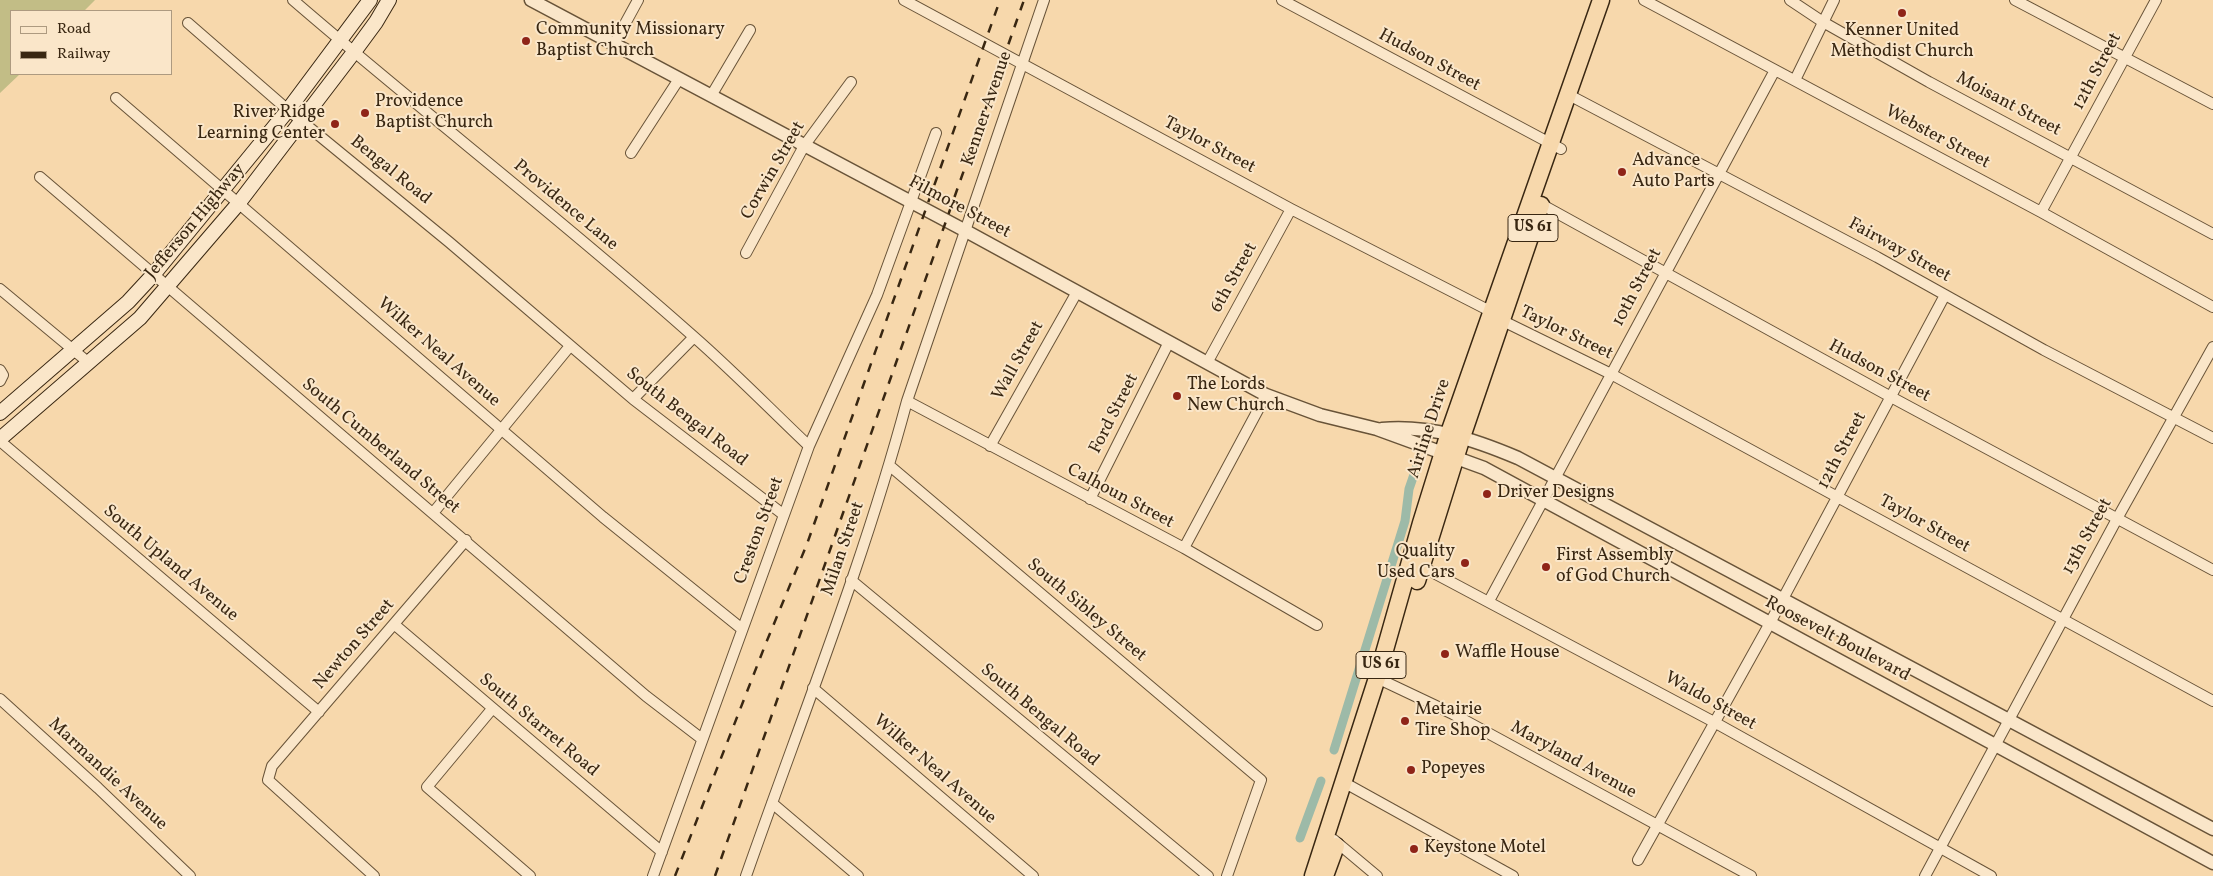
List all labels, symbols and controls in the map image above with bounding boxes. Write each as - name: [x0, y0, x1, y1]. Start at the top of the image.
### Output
- marker: Kenner United Methodist Church: [1896, 7, 1908, 19]
- legend: [10, 10, 172, 75]
- text: Road: [57, 19, 91, 40]
- place label: Community Missionary Baptist Church: [536, 20, 725, 62]
- place label: Kenner United Methodist Church: [1830, 21, 1974, 64]
- street label: Hudson Street: [1374, 25, 1484, 97]
- street label: 12th Street: [2069, 30, 2127, 114]
- marker: Community Missionary Baptist Church: [520, 35, 532, 47]
- text: Railway: [57, 44, 110, 65]
- street label: Kenner Avenue: [958, 49, 1018, 169]
- street label: Moisant Street: [1952, 68, 2064, 142]
- place label: Providence Baptist Church: [375, 92, 493, 134]
- street label: Webster Street: [1881, 101, 1993, 175]
- place label: River Ridge Learning Center: [197, 103, 325, 146]
- marker: Providence Baptist Church: [359, 107, 371, 119]
- street label: Taylor Street: [1159, 113, 1259, 179]
- marker: River Ridge Learning Center: [329, 118, 341, 130]
- street label: Corwin Street: [737, 118, 811, 224]
- street label: Bengal Road: [345, 132, 435, 210]
- place label: Advance Auto Parts: [1632, 151, 1715, 193]
- street label: Providence Lane: [508, 156, 622, 256]
- street label: Jefferson Highway: [141, 160, 251, 284]
- marker: Advance Auto Parts: [1616, 166, 1628, 178]
- street label: Filmore Street: [904, 172, 1014, 244]
- road number: US 61: [1508, 214, 1558, 242]
- street label: Fairway Street: [1844, 214, 1954, 288]
- street label: 6th Street: [1207, 239, 1263, 317]
- street label: 10th Street: [1608, 245, 1668, 331]
- street label: Wilker Neal Avenue: [372, 294, 504, 412]
- street label: Taylor Street: [1516, 302, 1616, 366]
- street label: Wall Street: [988, 318, 1050, 404]
- street label: Hudson Street: [1824, 336, 1934, 408]
- street label: South Bengal Road: [621, 364, 751, 472]
- street label: Ford Street: [1086, 370, 1144, 458]
- street label: South Cumberland Street: [296, 374, 464, 520]
- place label: The Lords New Church: [1187, 375, 1285, 418]
- street label: Airline Drive: [1404, 377, 1456, 481]
- marker: The Lords New Church: [1171, 390, 1183, 402]
- street label: 12th Street: [1814, 409, 1872, 493]
- street label: Calhoun Street: [1063, 460, 1177, 534]
- street label: Creston Street: [731, 474, 789, 588]
- place label: Driver Designs: [1497, 483, 1615, 505]
- marker: Driver Designs: [1481, 488, 1493, 500]
- street label: Taylor Street: [1875, 491, 1973, 559]
- street label: 13th Street: [2058, 495, 2118, 579]
- street label: Milan Street: [818, 499, 870, 599]
- street label: South Upland Avenue: [98, 501, 242, 627]
- place label: Quality Used Cars: [1377, 542, 1455, 584]
- place label: First Assembly of God Church: [1556, 546, 1673, 588]
- street label: South Sibley Street: [1022, 555, 1150, 667]
- marker: Quality Used Cars: [1459, 557, 1471, 569]
- marker: First Assembly of God Church: [1540, 561, 1552, 573]
- street label: Roosevelt Boulevard: [1761, 593, 1913, 687]
- street label: Newton Street: [310, 595, 400, 695]
- place label: Waffle House: [1455, 643, 1559, 665]
- marker: Waffle House: [1439, 648, 1451, 660]
- road number: US 61: [1356, 652, 1406, 678]
- street label: South Bengal Road: [975, 660, 1103, 772]
- street label: Waldo Street: [1660, 668, 1760, 736]
- street label: South Starret Road: [474, 670, 602, 782]
- place label: Metairie Tire Shop: [1415, 700, 1490, 742]
- street label: Wilker Neal Avenue: [868, 711, 1000, 829]
- street label: Marmandie Avenue: [43, 714, 171, 836]
- marker: Metairie Tire Shop: [1399, 715, 1411, 727]
- street label: Maryland Avenue: [1506, 717, 1640, 805]
- place label: Popeyes: [1421, 759, 1485, 781]
- marker: Popeyes: [1405, 764, 1417, 776]
- place label: Keystone Motel: [1424, 838, 1546, 860]
- marker: Keystone Motel: [1408, 843, 1420, 855]

